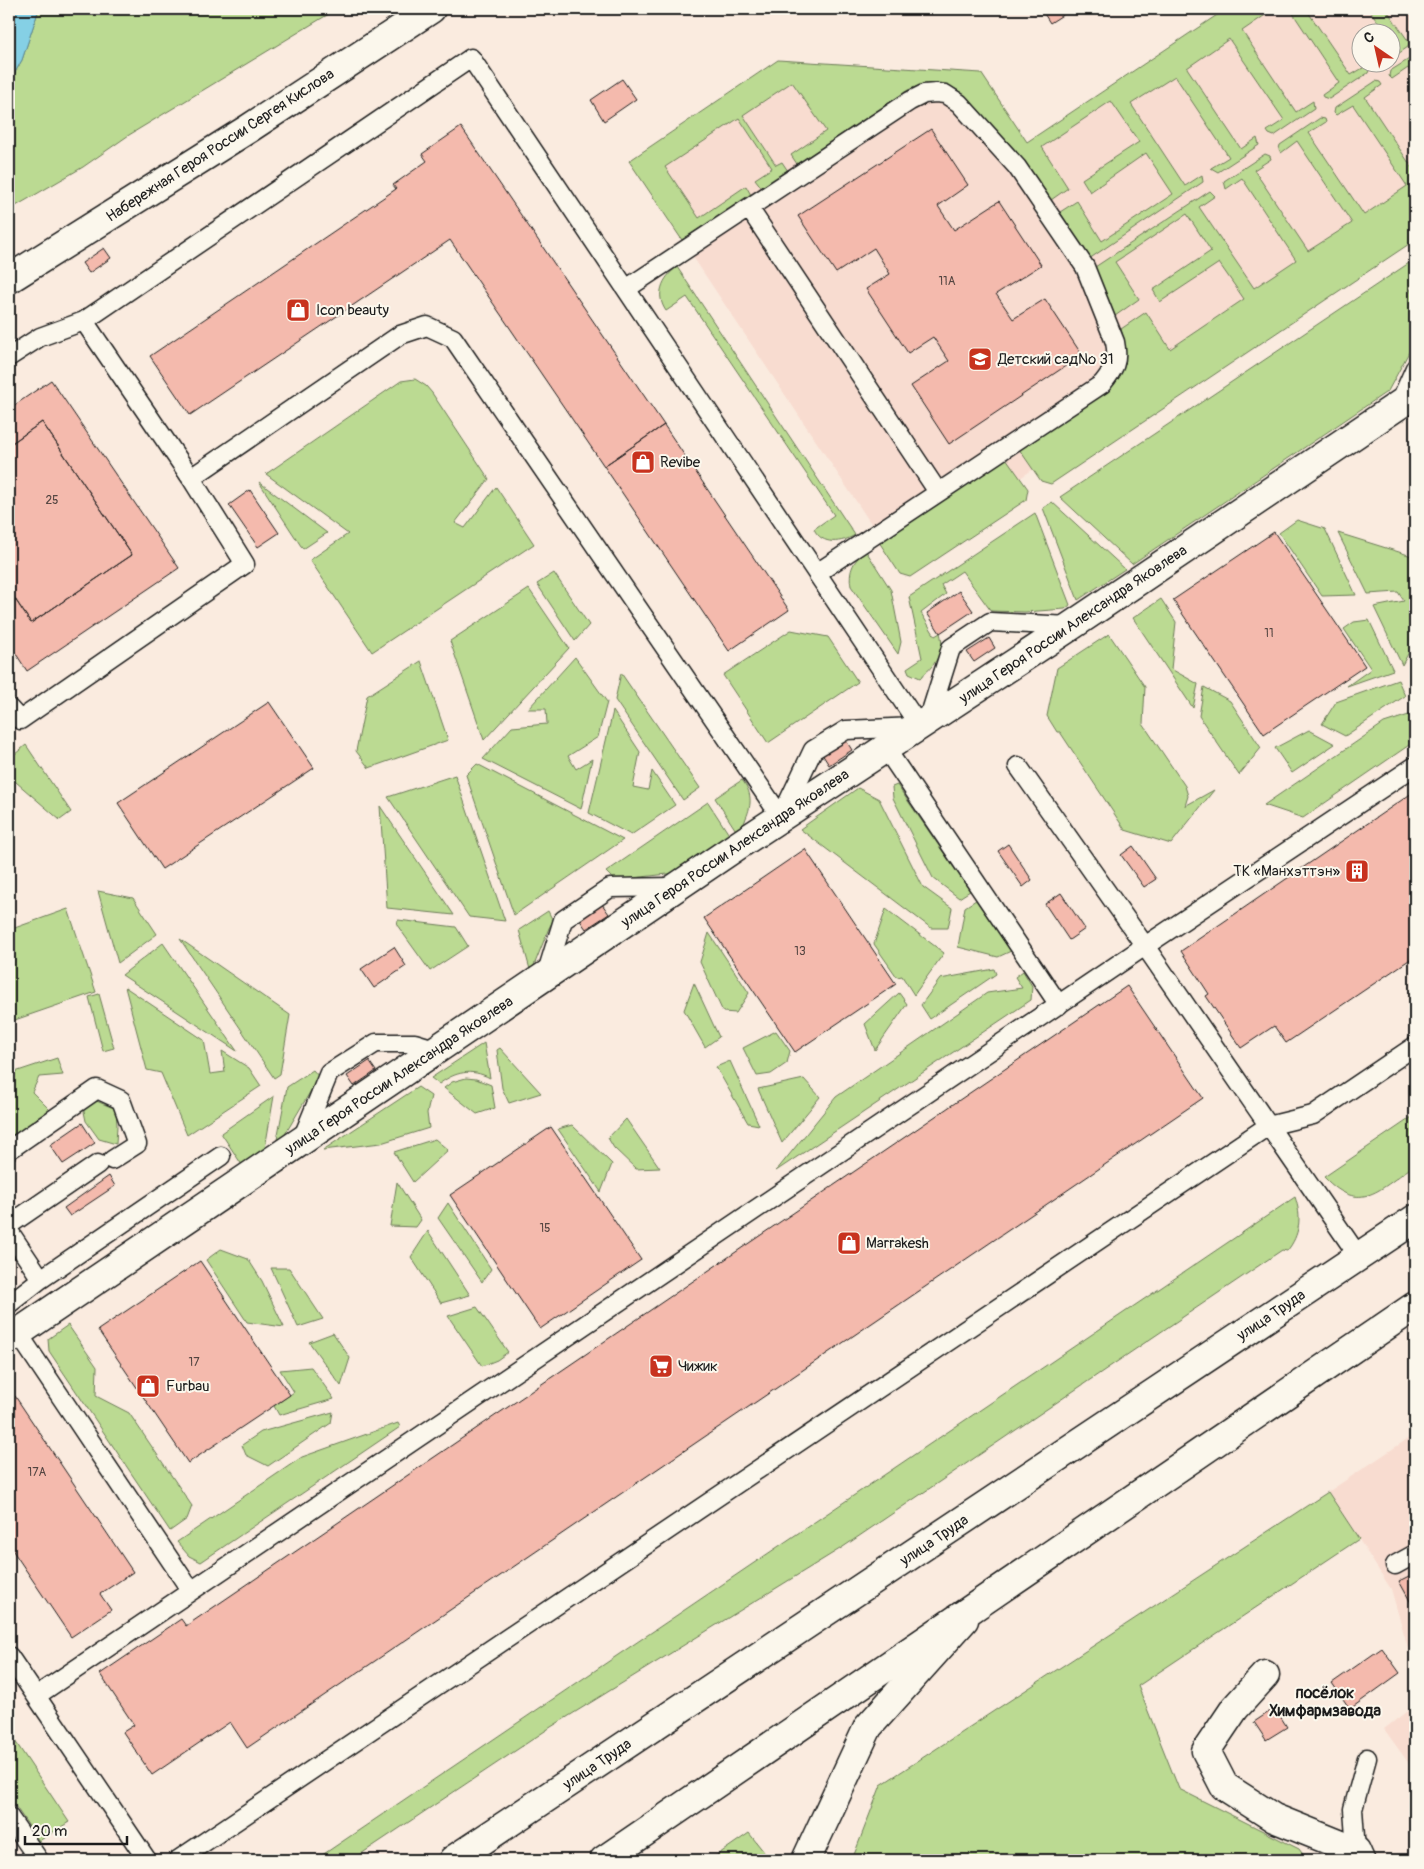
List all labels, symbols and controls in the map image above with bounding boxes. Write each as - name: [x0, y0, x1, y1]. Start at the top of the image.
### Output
- north arrow: [1352, 22, 1402, 72]
- text: С: [1361, 28, 1378, 47]
- street label: Набережная Героя России Сергея Кислова: [103, 64, 338, 226]
- house number: 11А: [938, 274, 956, 289]
- shop icon: Icon beauty: [285, 297, 311, 323]
- place label: Icon beauty: [316, 301, 389, 320]
- school or university icon: Детский сад№ 31: [967, 346, 993, 372]
- place label: Детский сад№ 31: [997, 350, 1114, 369]
- shop icon: Revibe: [630, 449, 656, 475]
- place label: Revibe: [660, 453, 701, 472]
- house number: 25: [45, 493, 59, 508]
- street label: улица Героя России Александра Яковлева: [955, 541, 1191, 709]
- house number: 11: [1264, 626, 1274, 641]
- street label: улица Героя России Александра Яковлева: [617, 765, 853, 933]
- building icon: ТК «Манхэттэн»: [1344, 858, 1370, 884]
- place label: ТК «Манхэттэн»: [1233, 862, 1340, 881]
- house number: 13: [794, 944, 806, 959]
- street label: улица Героя России Александра Яковлева: [281, 992, 517, 1160]
- house number: 15: [539, 1221, 551, 1236]
- shop icon: Marrakesh: [836, 1230, 862, 1256]
- place label: Marrakesh: [866, 1234, 929, 1253]
- street label: улица Труда: [1233, 1286, 1309, 1346]
- supermarket icon: Чижик: [648, 1353, 674, 1379]
- house number: 17: [188, 1355, 200, 1370]
- place label: Чижик: [678, 1357, 718, 1376]
- shop icon: Furbau: [135, 1373, 161, 1399]
- place label: Furbau: [166, 1377, 210, 1396]
- house number: 17А: [28, 1465, 47, 1480]
- street label: улица Труда: [896, 1511, 972, 1571]
- district label: посёлок Химфармзавода: [1269, 1683, 1381, 1721]
- street label: улица Труда: [559, 1735, 635, 1795]
- scale bar: [25, 1814, 128, 1846]
- text: 20 m: [32, 1822, 67, 1841]

